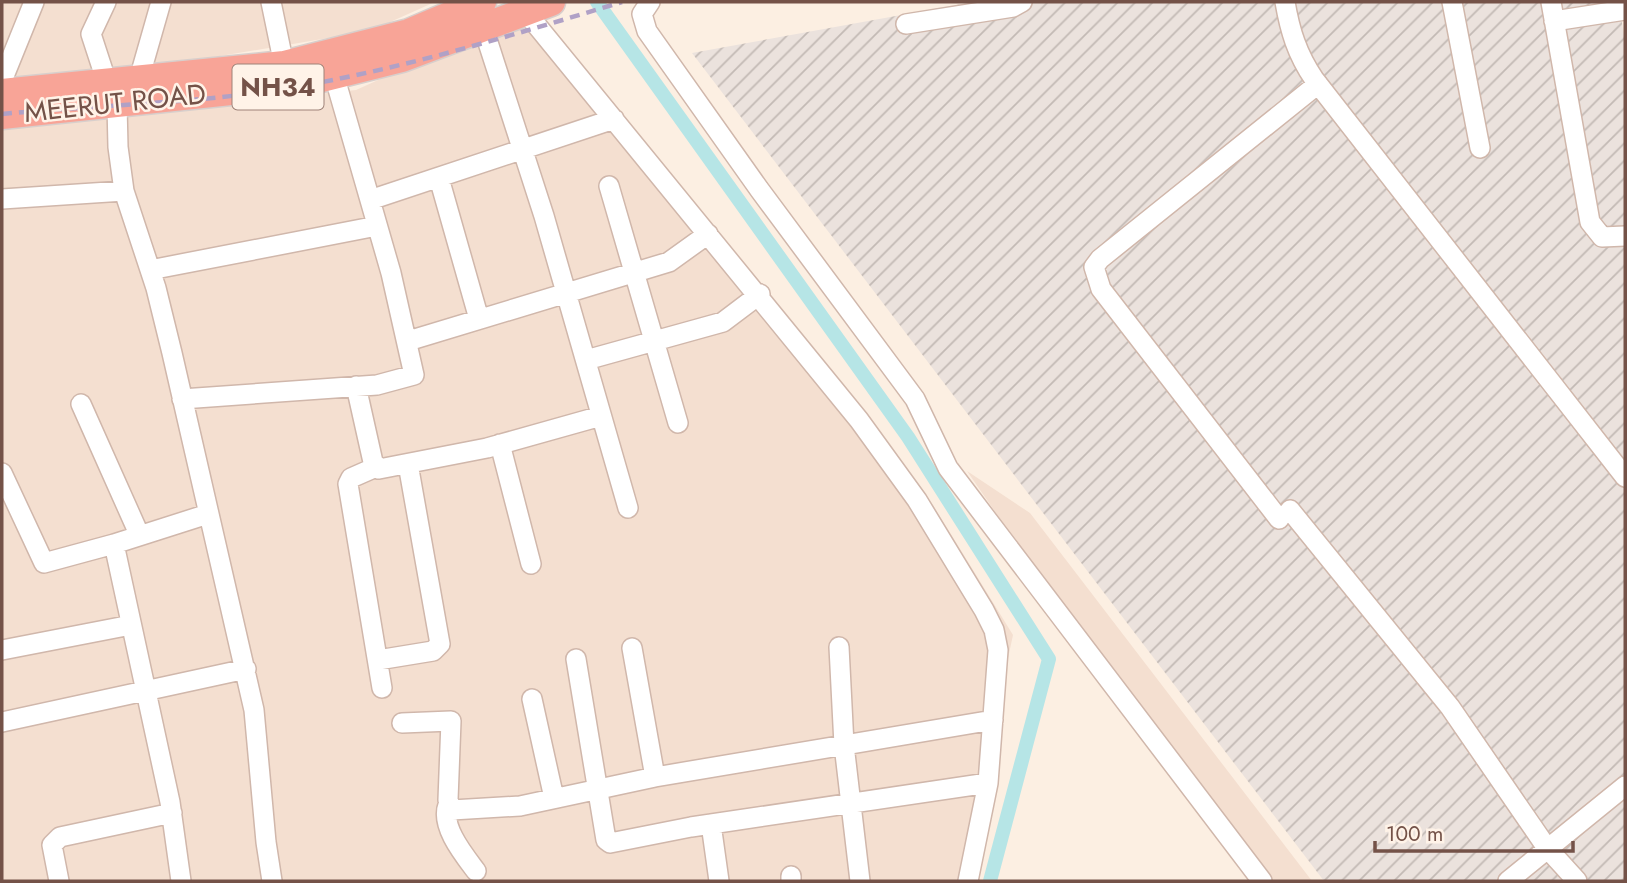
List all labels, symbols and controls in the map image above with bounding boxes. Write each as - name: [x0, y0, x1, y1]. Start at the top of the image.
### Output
- road number: NH34: [232, 64, 324, 110]
- street label: MEERUT ROAD: [22, 73, 208, 133]
- scale bar: [1375, 810, 1573, 854]
- text: 100 m: [1386, 819, 1443, 849]

